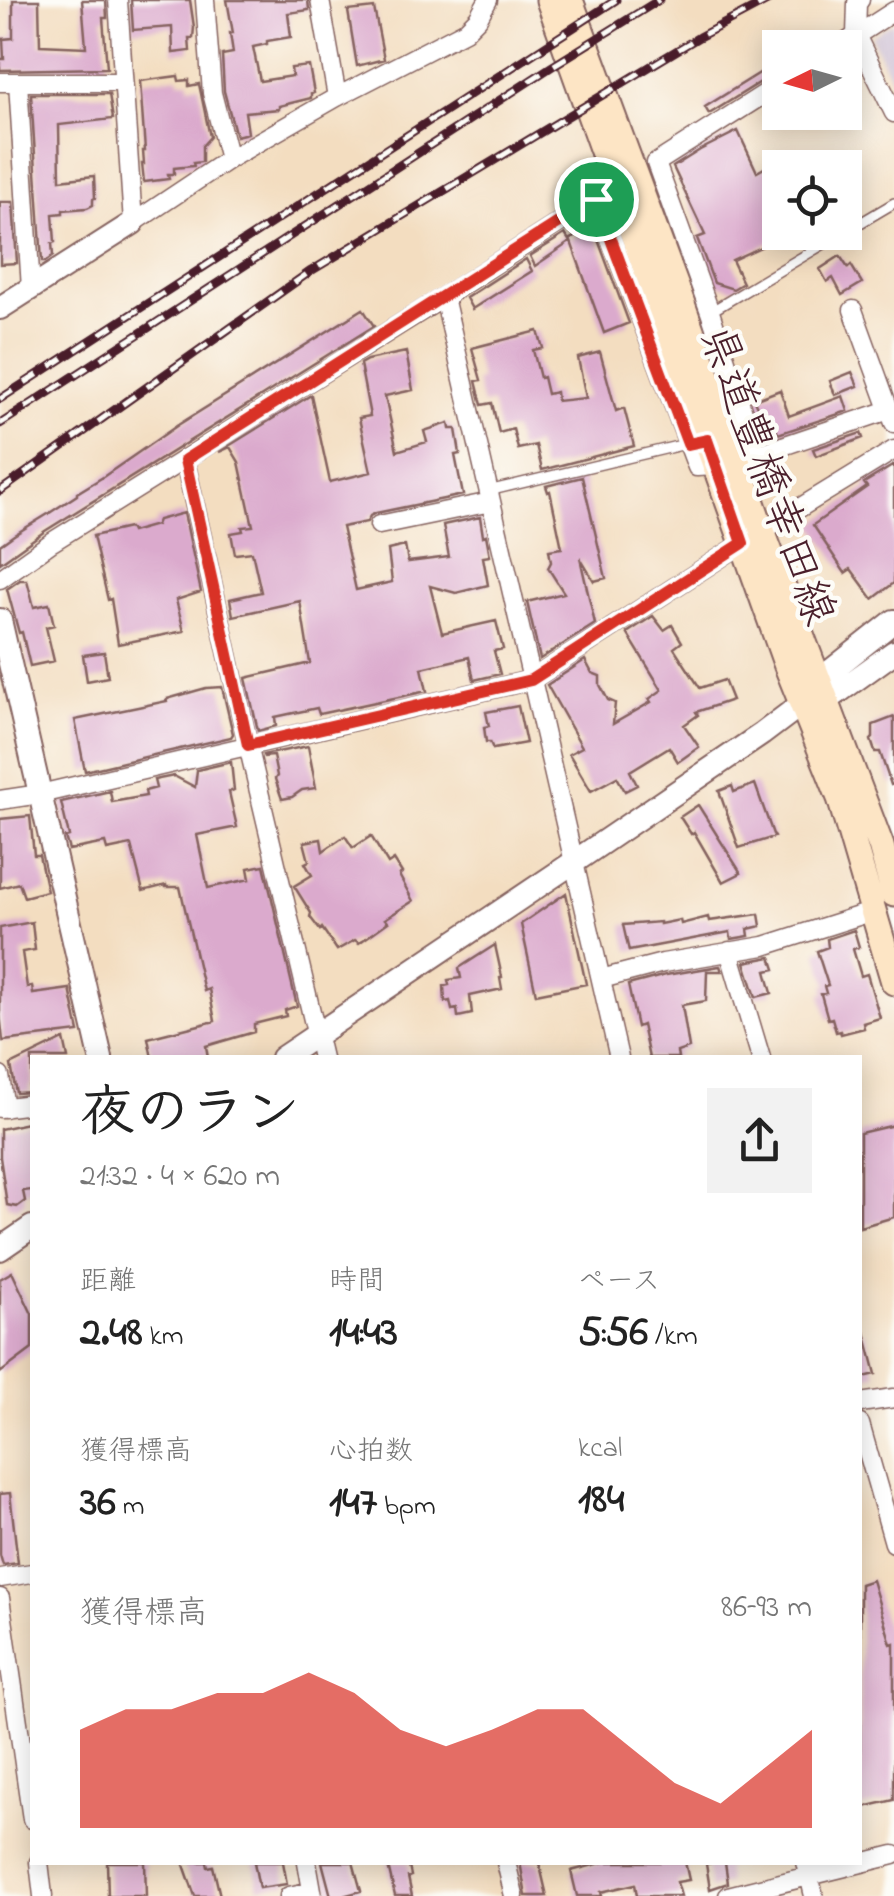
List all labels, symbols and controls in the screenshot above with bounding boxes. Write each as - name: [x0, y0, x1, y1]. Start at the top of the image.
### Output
- north arrow: [762, 30, 862, 130]
- map controls: [762, 30, 862, 250]
- button: locate: [762, 150, 862, 250]
- pin: [554, 157, 639, 242]
- icon: arrive: [569, 172, 624, 227]
- street label: 県道豊橋幸田線: [680, 317, 850, 635]
- text: 夜のラン: [80, 1076, 300, 1156]
- button: share: [707, 1088, 812, 1193]
- text: 21:32 · 4 × 620 m: [80, 1154, 280, 1201]
- text: 距離: [80, 1262, 136, 1303]
- text: 時間: [329, 1262, 385, 1303]
- text: ペース: [578, 1262, 660, 1303]
- text: 2.48: [80, 1303, 143, 1364]
- text: 14:43: [329, 1303, 398, 1364]
- text: 5:56: [578, 1303, 648, 1364]
- text: km: [143, 1317, 184, 1358]
- text: /km: [648, 1317, 698, 1358]
- text: kcal: [578, 1429, 623, 1470]
- text: 獲得標高: [80, 1432, 192, 1473]
- text: 心拍数: [329, 1432, 413, 1473]
- text: 184: [578, 1470, 624, 1531]
- text: 36: [80, 1473, 116, 1534]
- text: 147: [329, 1473, 377, 1534]
- text: m: [116, 1487, 145, 1528]
- text: bpm: [377, 1487, 436, 1528]
- text: 86–93 m: [721, 1585, 812, 1632]
- text: 獲得標高: [80, 1591, 208, 1638]

